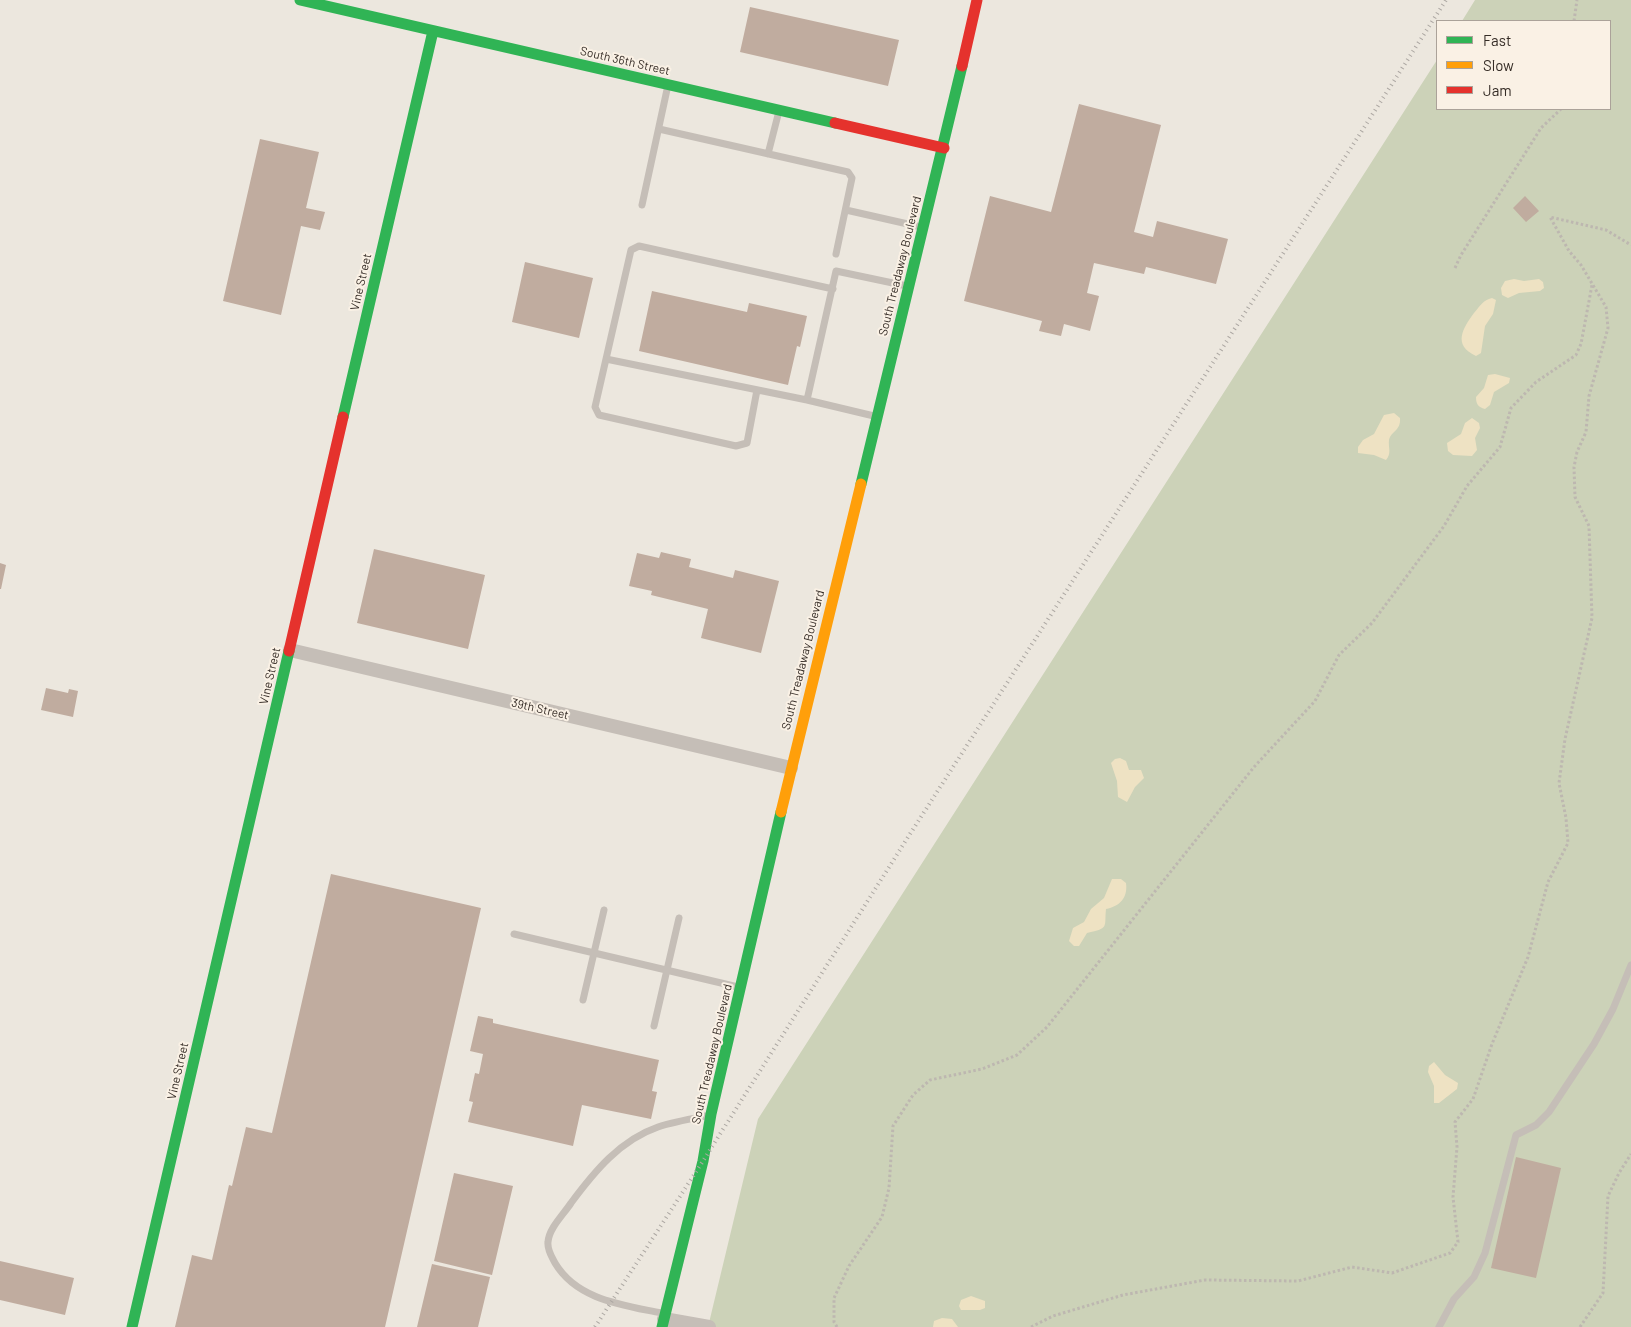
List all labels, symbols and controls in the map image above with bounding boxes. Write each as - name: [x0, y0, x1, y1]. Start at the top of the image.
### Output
- legend: [1436, 20, 1611, 110]
- text: Fast: [1483, 31, 1511, 49]
- street label: South 36th Street: [579, 44, 671, 78]
- text: Slow: [1483, 56, 1514, 74]
- text: Jam: [1483, 81, 1512, 99]
- street label: South Treadaway Boulevard: [876, 195, 924, 337]
- street label: Vine Street: [347, 252, 375, 312]
- street label: South Treadaway Boulevard: [779, 589, 827, 731]
- street label: Vine Street: [256, 646, 284, 706]
- street label: 39th Street: [510, 695, 570, 723]
- street label: South Treadaway Boulevard: [689, 983, 735, 1125]
- street label: Vine Street: [164, 1041, 192, 1101]

